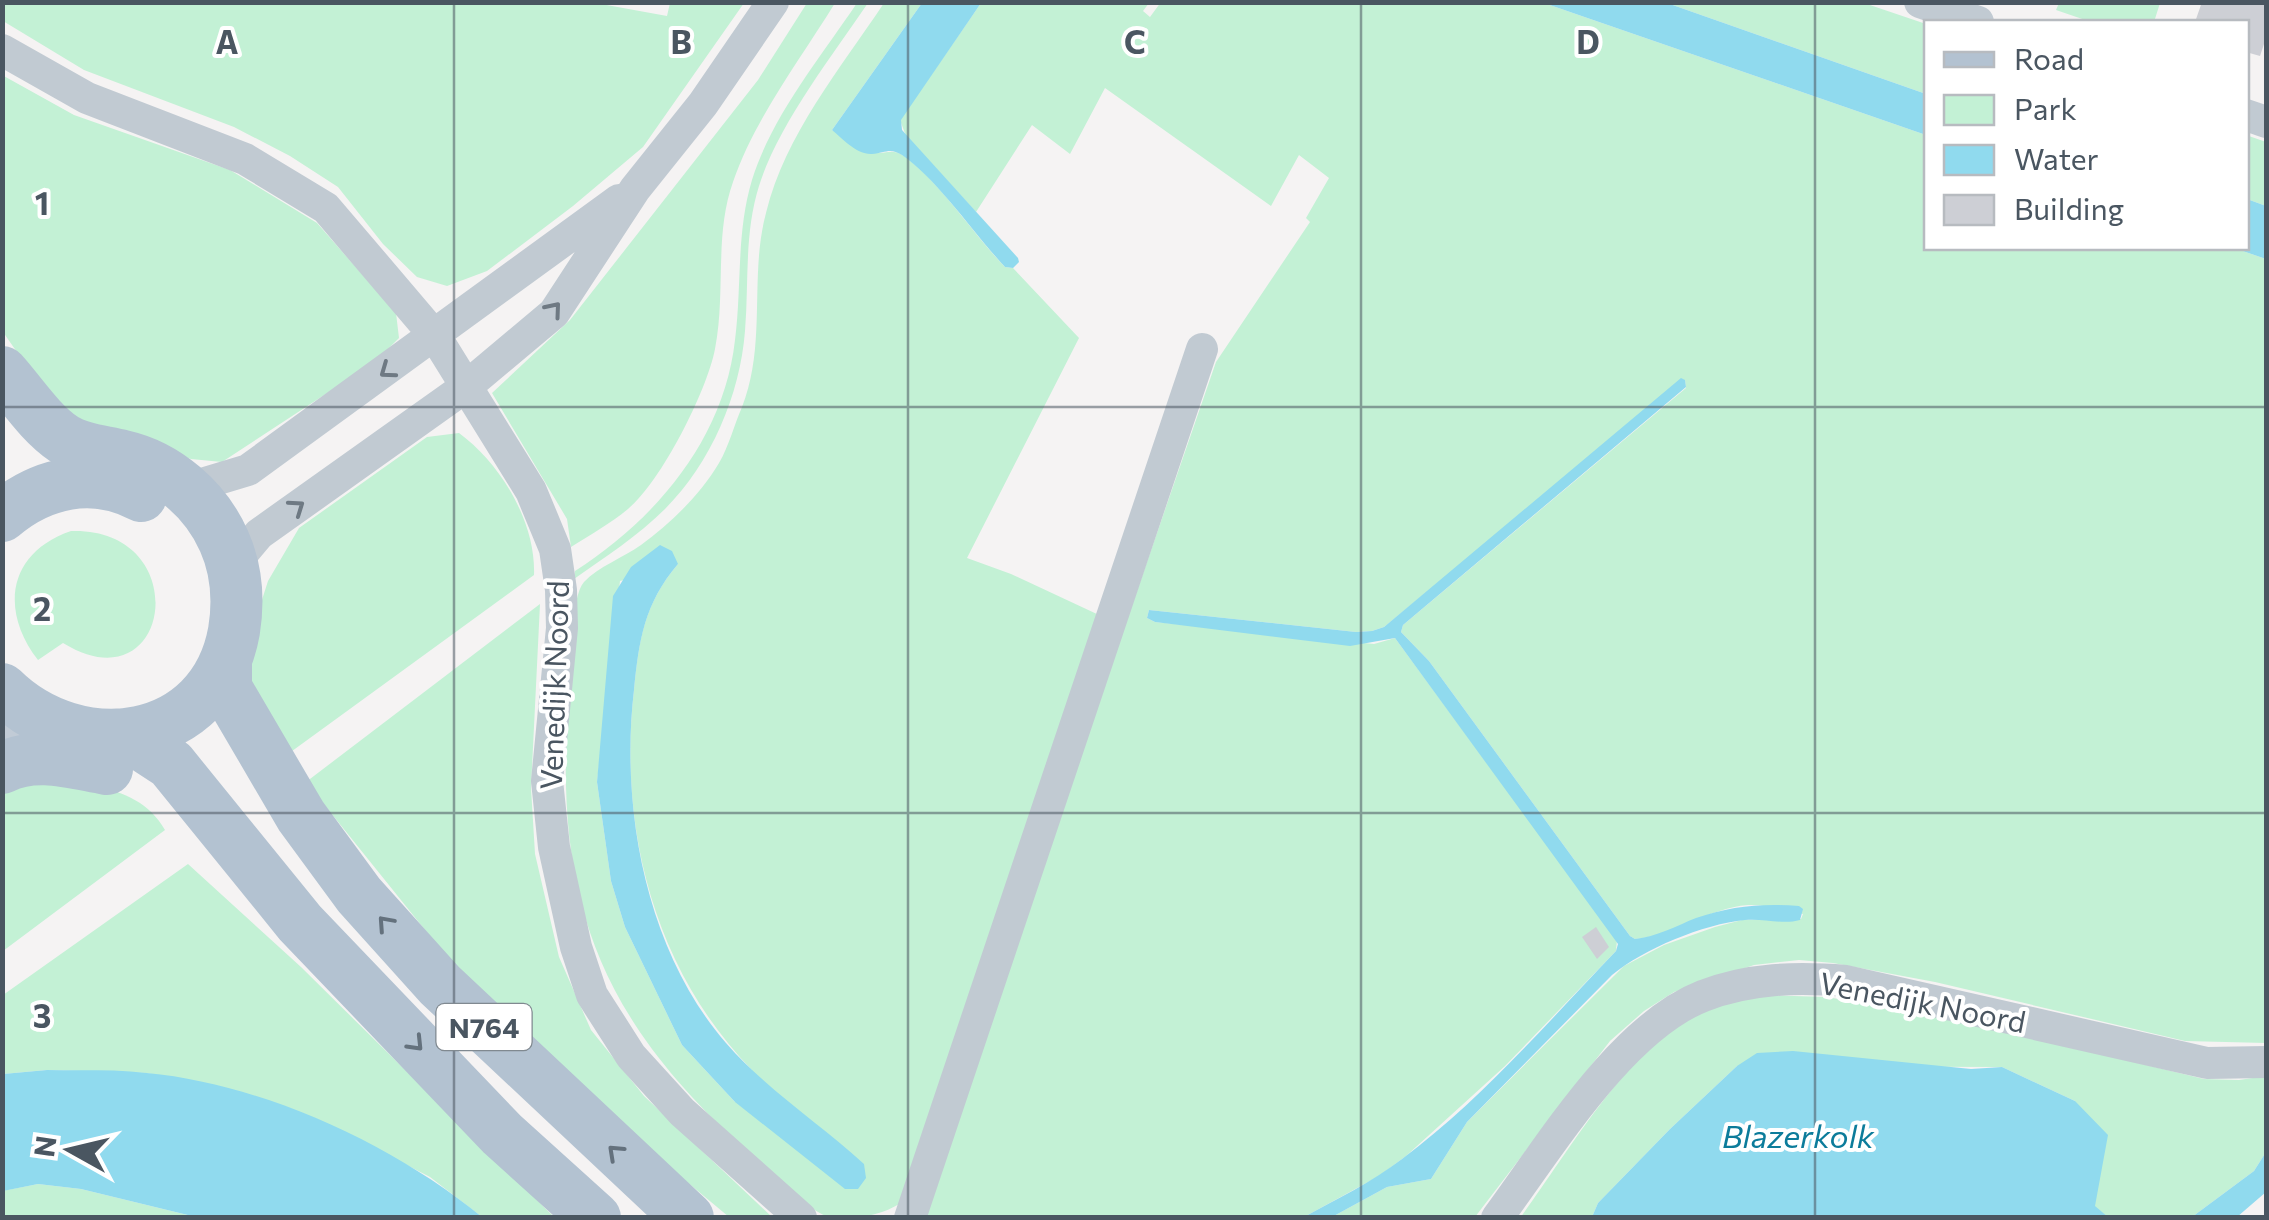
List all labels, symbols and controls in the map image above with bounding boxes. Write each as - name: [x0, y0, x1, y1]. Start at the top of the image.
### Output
- legend: [1924, 20, 2249, 250]
- text: A: [216, 21, 239, 61]
- text: B: [670, 21, 692, 61]
- text: C: [1124, 21, 1146, 61]
- text: D: [1576, 21, 1600, 61]
- text: Road: [2014, 39, 2084, 76]
- text: Park: [2014, 89, 2077, 126]
- text: Water: [2014, 139, 2099, 176]
- text: 1: [35, 182, 49, 222]
- text: Building: [2014, 189, 2124, 226]
- one-way arrow: [542, 303, 560, 321]
- one-way arrow: [380, 359, 398, 377]
- one-way arrow: [286, 501, 304, 519]
- street label: Venedijk Noord: [531, 580, 575, 790]
- text: 2: [33, 588, 51, 628]
- one-way arrow: [378, 917, 396, 935]
- street label: Venedijk Noord: [1817, 963, 2029, 1039]
- text: 3: [33, 995, 51, 1035]
- road number: N764: [436, 1004, 532, 1050]
- one-way arrow: [404, 1032, 422, 1051]
- north arrow: [20, 1100, 120, 1200]
- water label: Blazerkolk: [1722, 1115, 1875, 1155]
- text: N: [26, 1134, 63, 1159]
- one-way arrow: [609, 1146, 627, 1164]

